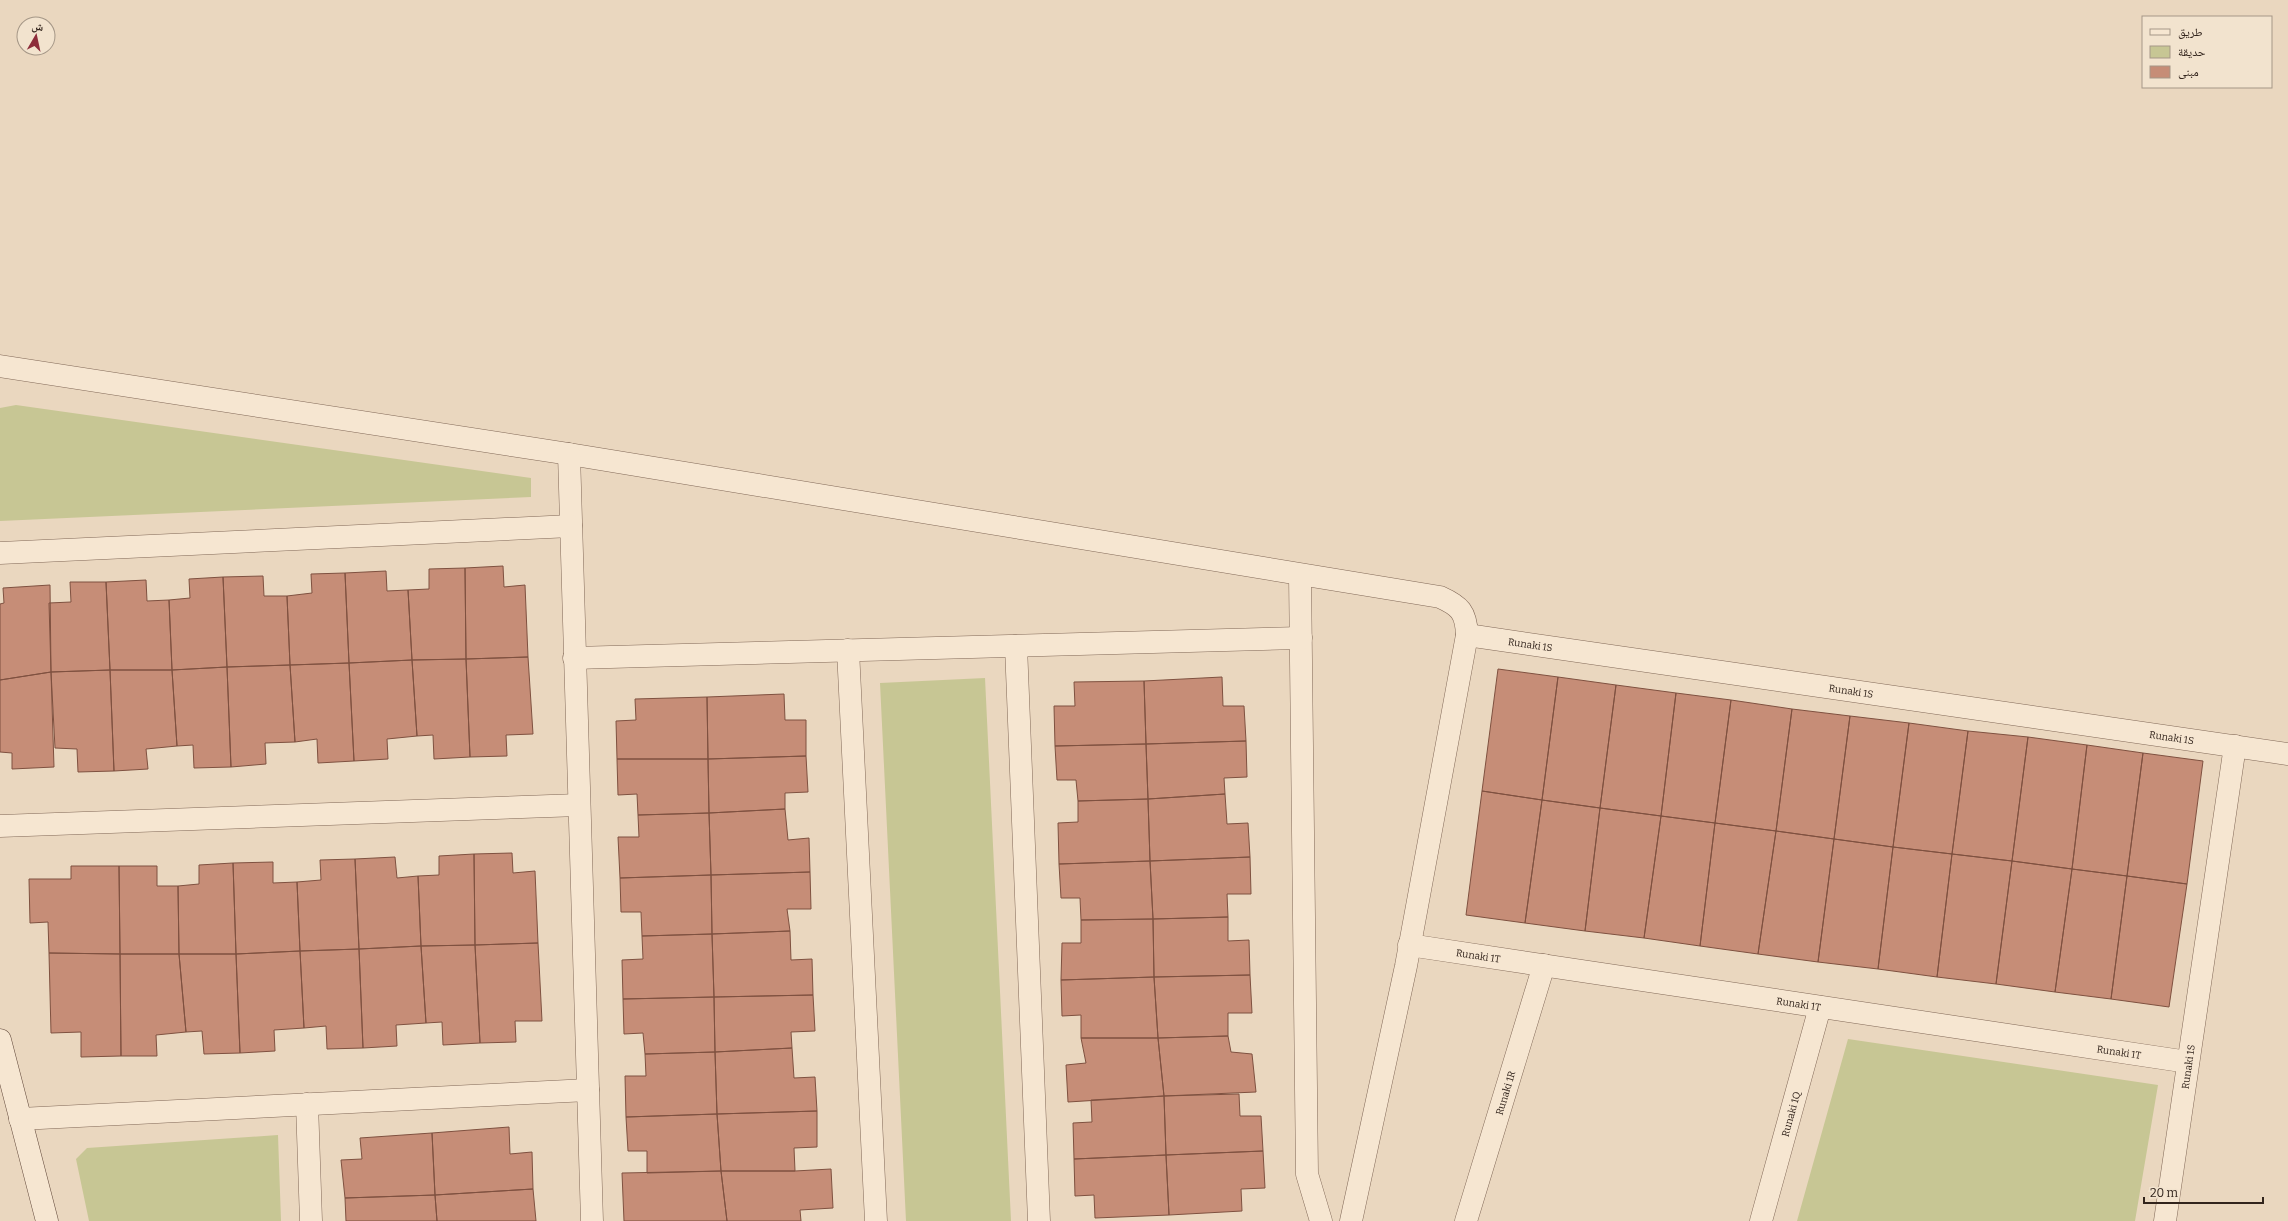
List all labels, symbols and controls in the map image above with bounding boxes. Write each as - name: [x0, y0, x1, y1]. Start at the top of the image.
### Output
- north arrow: [16, 16, 56, 56]
- legend: [2142, 16, 2272, 88]
- text: ش: [31, 19, 45, 35]
- text: طريق: [2178, 25, 2203, 39]
- text: حديقة: [2178, 45, 2206, 59]
- text: مبنى: [2178, 65, 2199, 79]
- street label: Runaki 1S: [1507, 636, 1553, 654]
- street label: Runaki 1S: [1828, 682, 1874, 701]
- street label: Runaki 1S: [2148, 729, 2195, 747]
- street label: Runaki 1T: [1455, 947, 1501, 966]
- street label: Runaki 1T: [1775, 995, 1822, 1014]
- street label: Runaki 1T: [2096, 1043, 2142, 1062]
- street label: Runaki 1S: [2180, 1044, 2198, 1090]
- street label: Runaki 1R: [1494, 1069, 1519, 1117]
- street label: Runaki 1Q: [1779, 1089, 1804, 1138]
- scale bar: [2144, 1179, 2263, 1205]
- text: 20 m: [2150, 1186, 2179, 1200]

